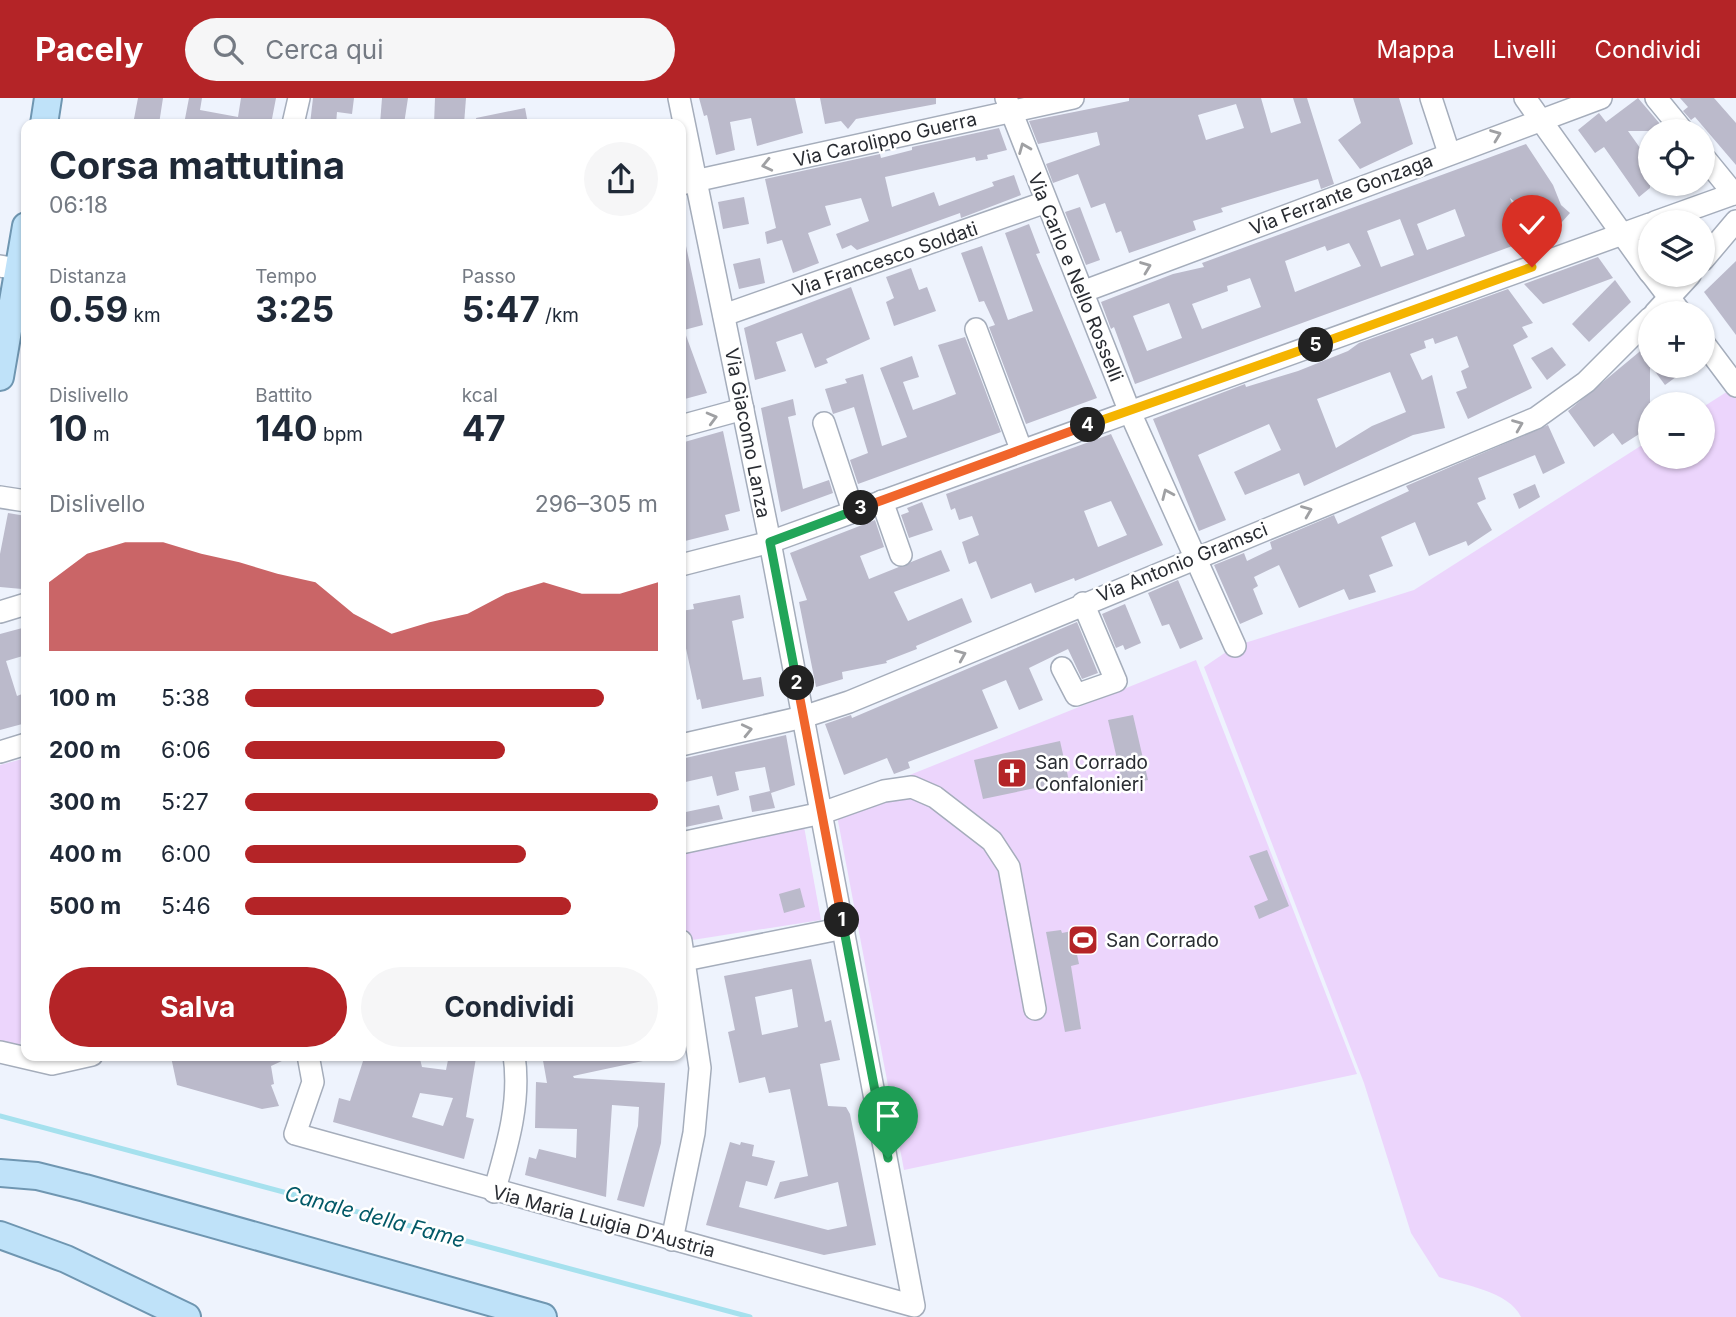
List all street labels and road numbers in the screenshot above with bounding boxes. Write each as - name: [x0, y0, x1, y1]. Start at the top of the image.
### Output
- street label: Via Carolippo Guerra: [791, 107, 979, 172]
- street label: Via Ferrante Gonzaga: [1246, 149, 1436, 240]
- street label: Via Carlo e Nello Rosselli: [1023, 169, 1128, 385]
- street label: Via Francesco Soldati: [790, 217, 981, 302]
- street label: Via Giacomo Lanza: [720, 346, 775, 520]
- street label: Via Antonio Gramsci: [1093, 518, 1271, 607]
- street label: Via Maria Luigia D'Austria: [490, 1181, 718, 1262]

